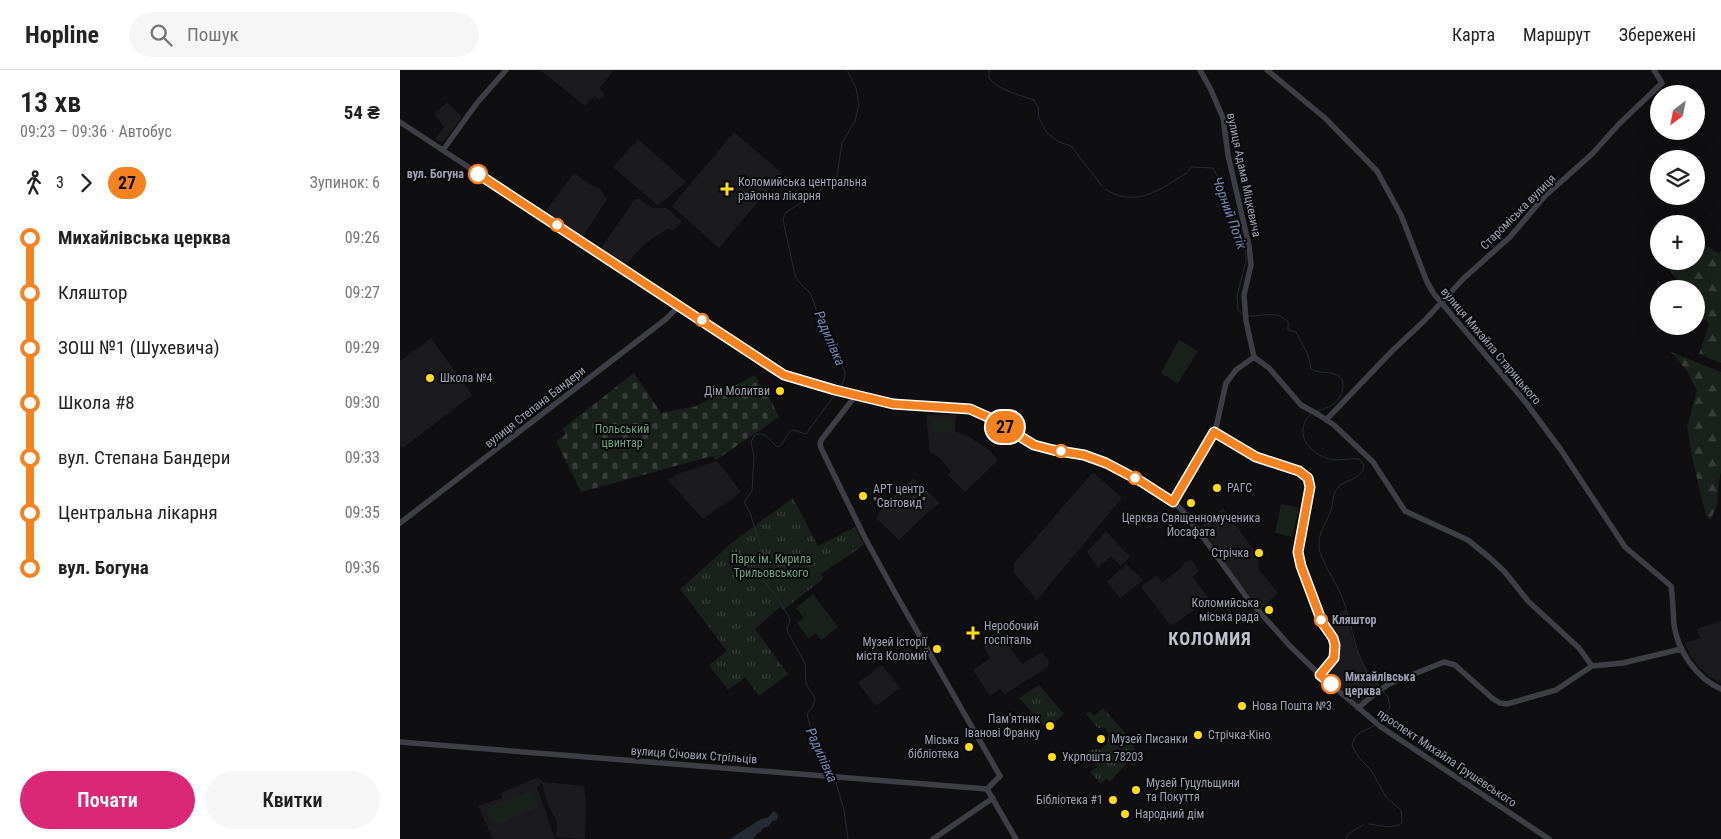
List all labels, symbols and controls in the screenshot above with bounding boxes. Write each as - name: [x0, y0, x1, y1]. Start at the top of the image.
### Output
- search box: [129, 12, 479, 57]
- text: Hopline: [25, 21, 99, 49]
- icon: search: [147, 21, 175, 49]
- text: Пошук: [187, 23, 239, 46]
- text: Карта: [1452, 24, 1495, 45]
- text: Маршрут: [1523, 24, 1591, 45]
- text: Збережені: [1619, 24, 1696, 45]
- north arrow: [1650, 85, 1705, 140]
- map controls: [1650, 85, 1705, 335]
- text: 13 хв: [20, 86, 81, 119]
- text: 54 ₴: [344, 101, 380, 124]
- street label: вулиця Адама Міцкевича: [1224, 112, 1264, 238]
- text: 09:23 – 09:36 · Автобус: [20, 122, 172, 141]
- button: layers: [1650, 150, 1705, 205]
- marker: вул. Богуна: [468, 164, 488, 184]
- place label: вул. Богуна: [407, 167, 464, 181]
- icon: walk: [20, 169, 48, 197]
- icon: forward: [72, 169, 100, 197]
- street label: Староміська вулиця: [1477, 171, 1559, 253]
- text: 27: [118, 172, 136, 193]
- text: 3: [56, 173, 64, 192]
- text: Зупинок: 6: [310, 173, 380, 192]
- water label: Чорний Потік: [1209, 174, 1251, 252]
- place label: Коломийська центральна районна лікарня: [738, 175, 867, 203]
- marker: Коломийська центральна районна лікарня: [720, 182, 734, 196]
- button: +: [1650, 215, 1705, 270]
- unlabelled marker: [550, 218, 564, 232]
- text: Михайлівська церква: [58, 226, 231, 249]
- text: 09:26: [345, 228, 380, 247]
- button: −: [1650, 280, 1705, 335]
- text: Кляштор: [58, 281, 128, 304]
- text: 09:27: [345, 283, 380, 302]
- street label: вулиця Михайла Старицького: [1438, 285, 1544, 407]
- water label: Радилівка: [811, 308, 849, 368]
- unlabelled marker: [695, 313, 709, 327]
- text: ЗОШ №1 (Шухевича): [58, 336, 220, 359]
- text: 09:29: [345, 338, 380, 357]
- street label: вулиця Степана Бандери: [482, 363, 588, 451]
- place label: Школа №4: [440, 371, 493, 385]
- marker: Школа №4: [424, 372, 436, 384]
- place label: Дім Молитви: [704, 384, 770, 398]
- marker: Дім Молитви: [774, 385, 786, 397]
- text: Школа #8: [58, 391, 135, 414]
- text: 09:30: [345, 393, 380, 412]
- line badge: 27: [982, 411, 1028, 443]
- text: 27: [996, 416, 1014, 437]
- park label: Польський цвинтар: [595, 422, 649, 450]
- unlabelled marker: [1054, 444, 1068, 458]
- text: вул. Степана Бандери: [58, 446, 230, 469]
- text: 09:33: [345, 448, 380, 467]
- unlabelled marker: [1128, 471, 1142, 485]
- place label: РАГС: [1227, 481, 1252, 495]
- place label: АРТ центр "Світовид": [873, 482, 926, 510]
- marker: РАГС: [1211, 482, 1223, 494]
- marker: АРТ центр "Світовид": [857, 490, 869, 502]
- marker: Церква Священномученика Йосафата: [1185, 497, 1197, 509]
- text: Центральна лікарня: [58, 501, 218, 524]
- text: 09:35: [345, 503, 380, 522]
- place label: Церква Священномученика Йосафата: [1122, 511, 1261, 539]
- place label: Стрічка: [1211, 546, 1249, 560]
- marker: Стрічка: [1253, 547, 1265, 559]
- park label: Парк ім. Кирила Трильовського: [731, 552, 812, 580]
- text: вул. Богуна: [58, 556, 149, 579]
- text: 09:36: [345, 558, 380, 577]
- place label: Коломийська міська рада: [1192, 596, 1259, 624]
- marker: Коломийська міська рада: [1263, 604, 1275, 616]
- marker: Кляштор: [1314, 613, 1328, 627]
- place label: Кляштор: [1332, 613, 1377, 627]
- place label: Неробочий госпіталь: [984, 619, 1039, 647]
- marker: Неробочий госпіталь: [966, 626, 980, 640]
- district label: КОЛОМИЯ: [1168, 628, 1252, 649]
- place label: Музей історії міста Коломиї: [856, 635, 928, 663]
- marker: Музей історії міста Коломиї: [931, 643, 943, 655]
- place label: Михайлівська церква: [1345, 670, 1416, 698]
- marker: Михайлівська церква: [1321, 674, 1341, 694]
- place label: Нова Пошта №3: [1252, 699, 1332, 713]
- marker: Нова Пошта №3: [1236, 700, 1248, 712]
- street label: проспект Михайла Грушевського: [1375, 706, 1519, 810]
- place label: Пам'ятник Іванові Франку: [965, 712, 1040, 740]
- marker: Пам'ятник Іванові Франку: [1044, 720, 1056, 732]
- water label: Радилівка: [803, 725, 841, 785]
- place label: Стрічка-Кіно: [1208, 728, 1270, 742]
- marker: Стрічка-Кіно: [1192, 729, 1204, 741]
- place label: Музей Писанки: [1111, 732, 1188, 746]
- place label: Міська бібліотека: [908, 733, 959, 761]
- marker: Музей Писанки: [1095, 733, 1107, 745]
- marker: Міська бібліотека: [963, 741, 975, 753]
- street label: вулиця Січових Стрільців: [630, 744, 758, 766]
- place label: Укрпошта 78203: [1062, 750, 1143, 764]
- marker: Укрпошта 78203: [1046, 751, 1058, 763]
- button: Почати: [20, 771, 195, 829]
- button: Квитки: [205, 771, 380, 829]
- place label: Музей Гуцульщини та Покуття: [1146, 776, 1240, 804]
- marker: Музей Гуцульщини та Покуття: [1130, 784, 1142, 796]
- place label: Бібліотека #1: [1036, 793, 1103, 807]
- marker: Бібліотека #1: [1107, 794, 1119, 806]
- place label: Народний дім: [1135, 807, 1204, 821]
- marker: Народний дім: [1119, 808, 1131, 820]

